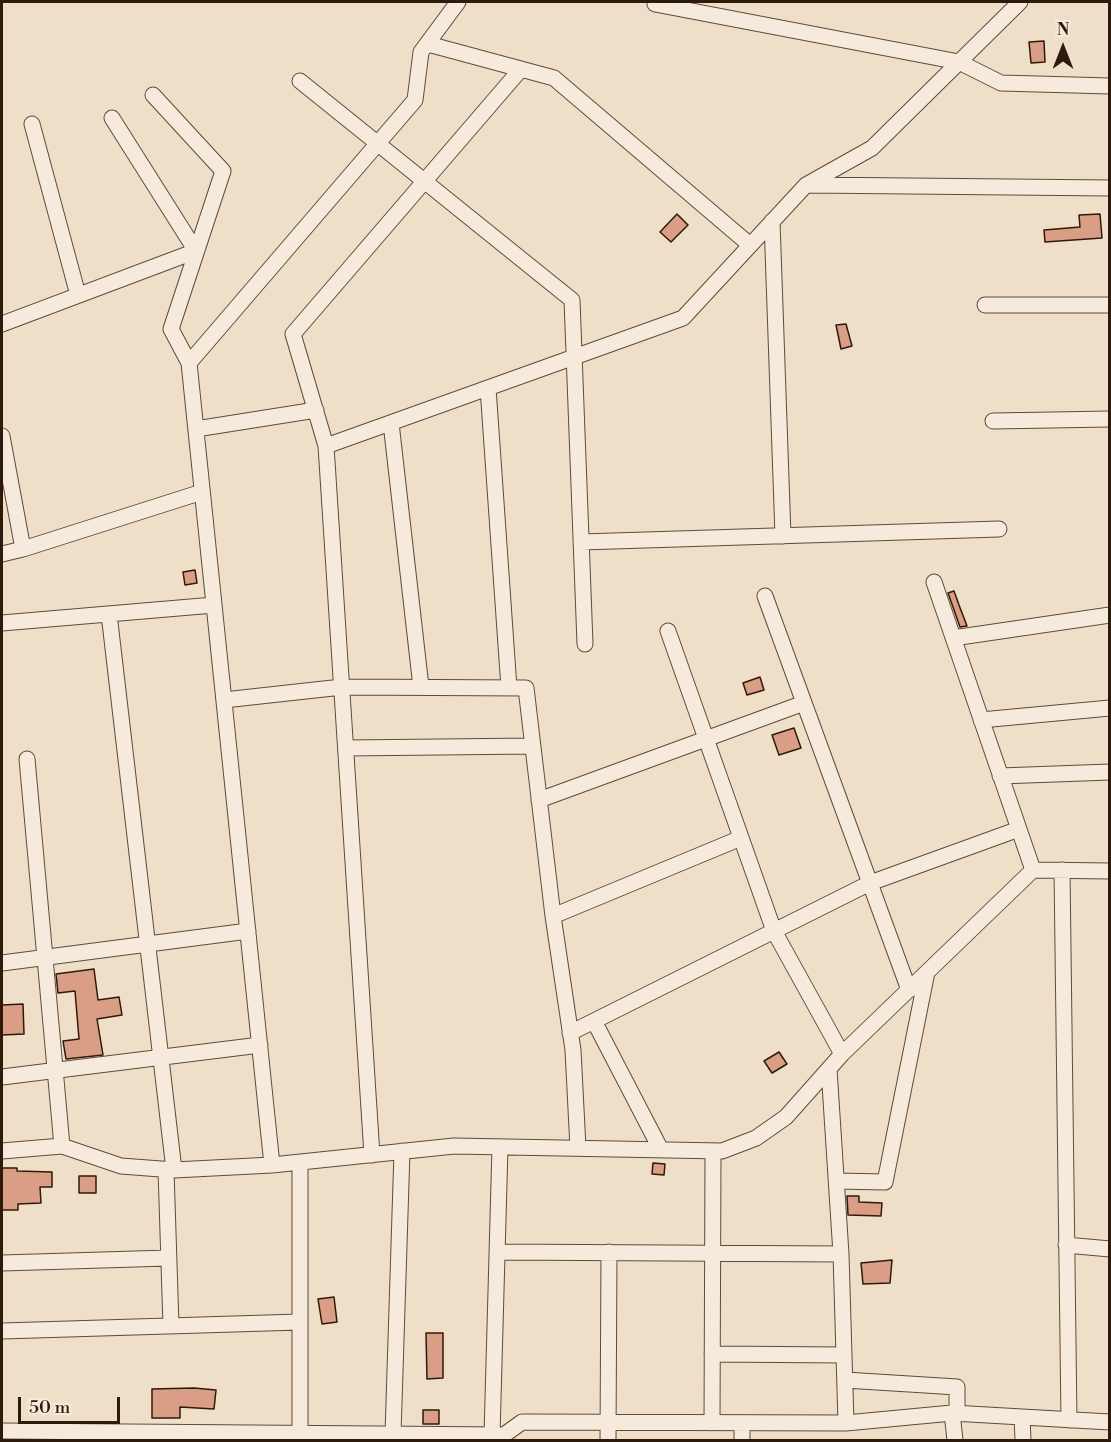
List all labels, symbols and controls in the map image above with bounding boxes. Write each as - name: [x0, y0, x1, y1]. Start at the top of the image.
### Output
- north arrow: [1033, 18, 1093, 78]
- text: N: [1057, 20, 1069, 40]
- scale bar: [21, 1385, 123, 1423]
- text: 50 m: [29, 1396, 70, 1419]

